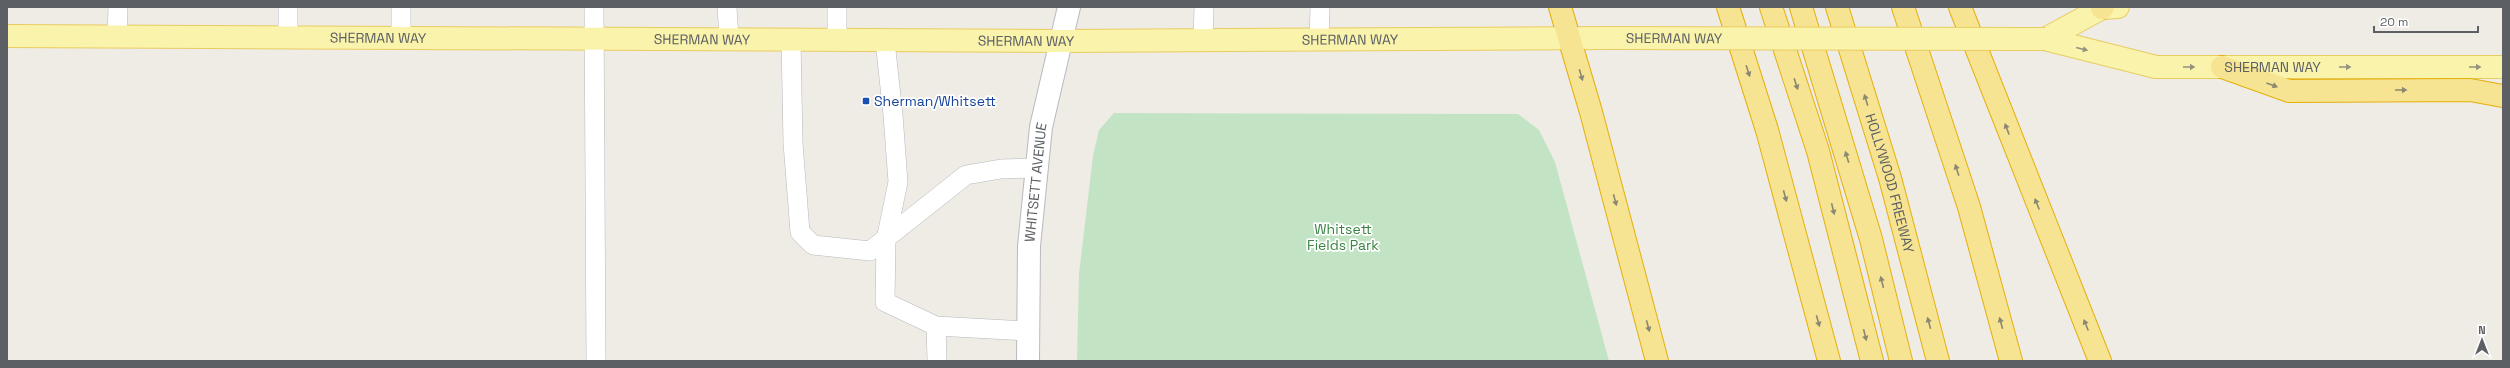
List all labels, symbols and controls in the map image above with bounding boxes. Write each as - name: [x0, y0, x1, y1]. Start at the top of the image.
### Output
- scale bar: [2374, 8, 2478, 34]
- text: 20 m: [2380, 14, 2408, 30]
- street label: SHERMAN WAY: [330, 29, 427, 47]
- street label: SHERMAN WAY: [1626, 29, 1723, 47]
- street label: SHERMAN WAY: [654, 30, 751, 49]
- street label: SHERMAN WAY: [1302, 30, 1399, 49]
- street label: SHERMAN WAY: [978, 32, 1075, 50]
- one-way arrow: [2076, 46, 2089, 52]
- street label: SHERMAN WAY: [2224, 58, 2321, 76]
- one-way arrow: [2183, 64, 2196, 70]
- one-way arrow: [2339, 64, 2352, 70]
- one-way arrow: [2469, 64, 2482, 70]
- one-way arrow: [1745, 65, 1751, 77]
- one-way arrow: [1578, 69, 1584, 81]
- one-way arrow: [1793, 78, 1799, 90]
- one-way arrow: [2267, 82, 2279, 88]
- one-way arrow: [2395, 87, 2408, 93]
- place label: Sherman/Whitsett: [874, 92, 996, 110]
- one-way arrow: [1863, 94, 1869, 106]
- marker: Sherman/Whitsett: [861, 96, 871, 106]
- street label: HOLLYWOOD FREEWAY: [1861, 111, 1918, 255]
- street label: WHITSETT AVENUE: [1020, 121, 1051, 243]
- one-way arrow: [2004, 122, 2010, 134]
- one-way arrow: [1844, 151, 1850, 163]
- one-way arrow: [1954, 163, 1960, 175]
- one-way arrow: [1782, 189, 1788, 202]
- one-way arrow: [1612, 194, 1618, 207]
- one-way arrow: [2034, 198, 2040, 210]
- one-way arrow: [1830, 203, 1836, 215]
- park label: Whitsett Fields Park: [1307, 220, 1379, 254]
- one-way arrow: [1879, 276, 1885, 288]
- one-way arrow: [1816, 315, 1822, 327]
- one-way arrow: [1925, 317, 1931, 329]
- one-way arrow: [1998, 317, 2004, 329]
- one-way arrow: [2082, 318, 2088, 330]
- one-way arrow: [1645, 320, 1651, 332]
- north arrow: [2462, 320, 2502, 360]
- text: N: [2478, 323, 2486, 337]
- one-way arrow: [1862, 329, 1868, 341]

